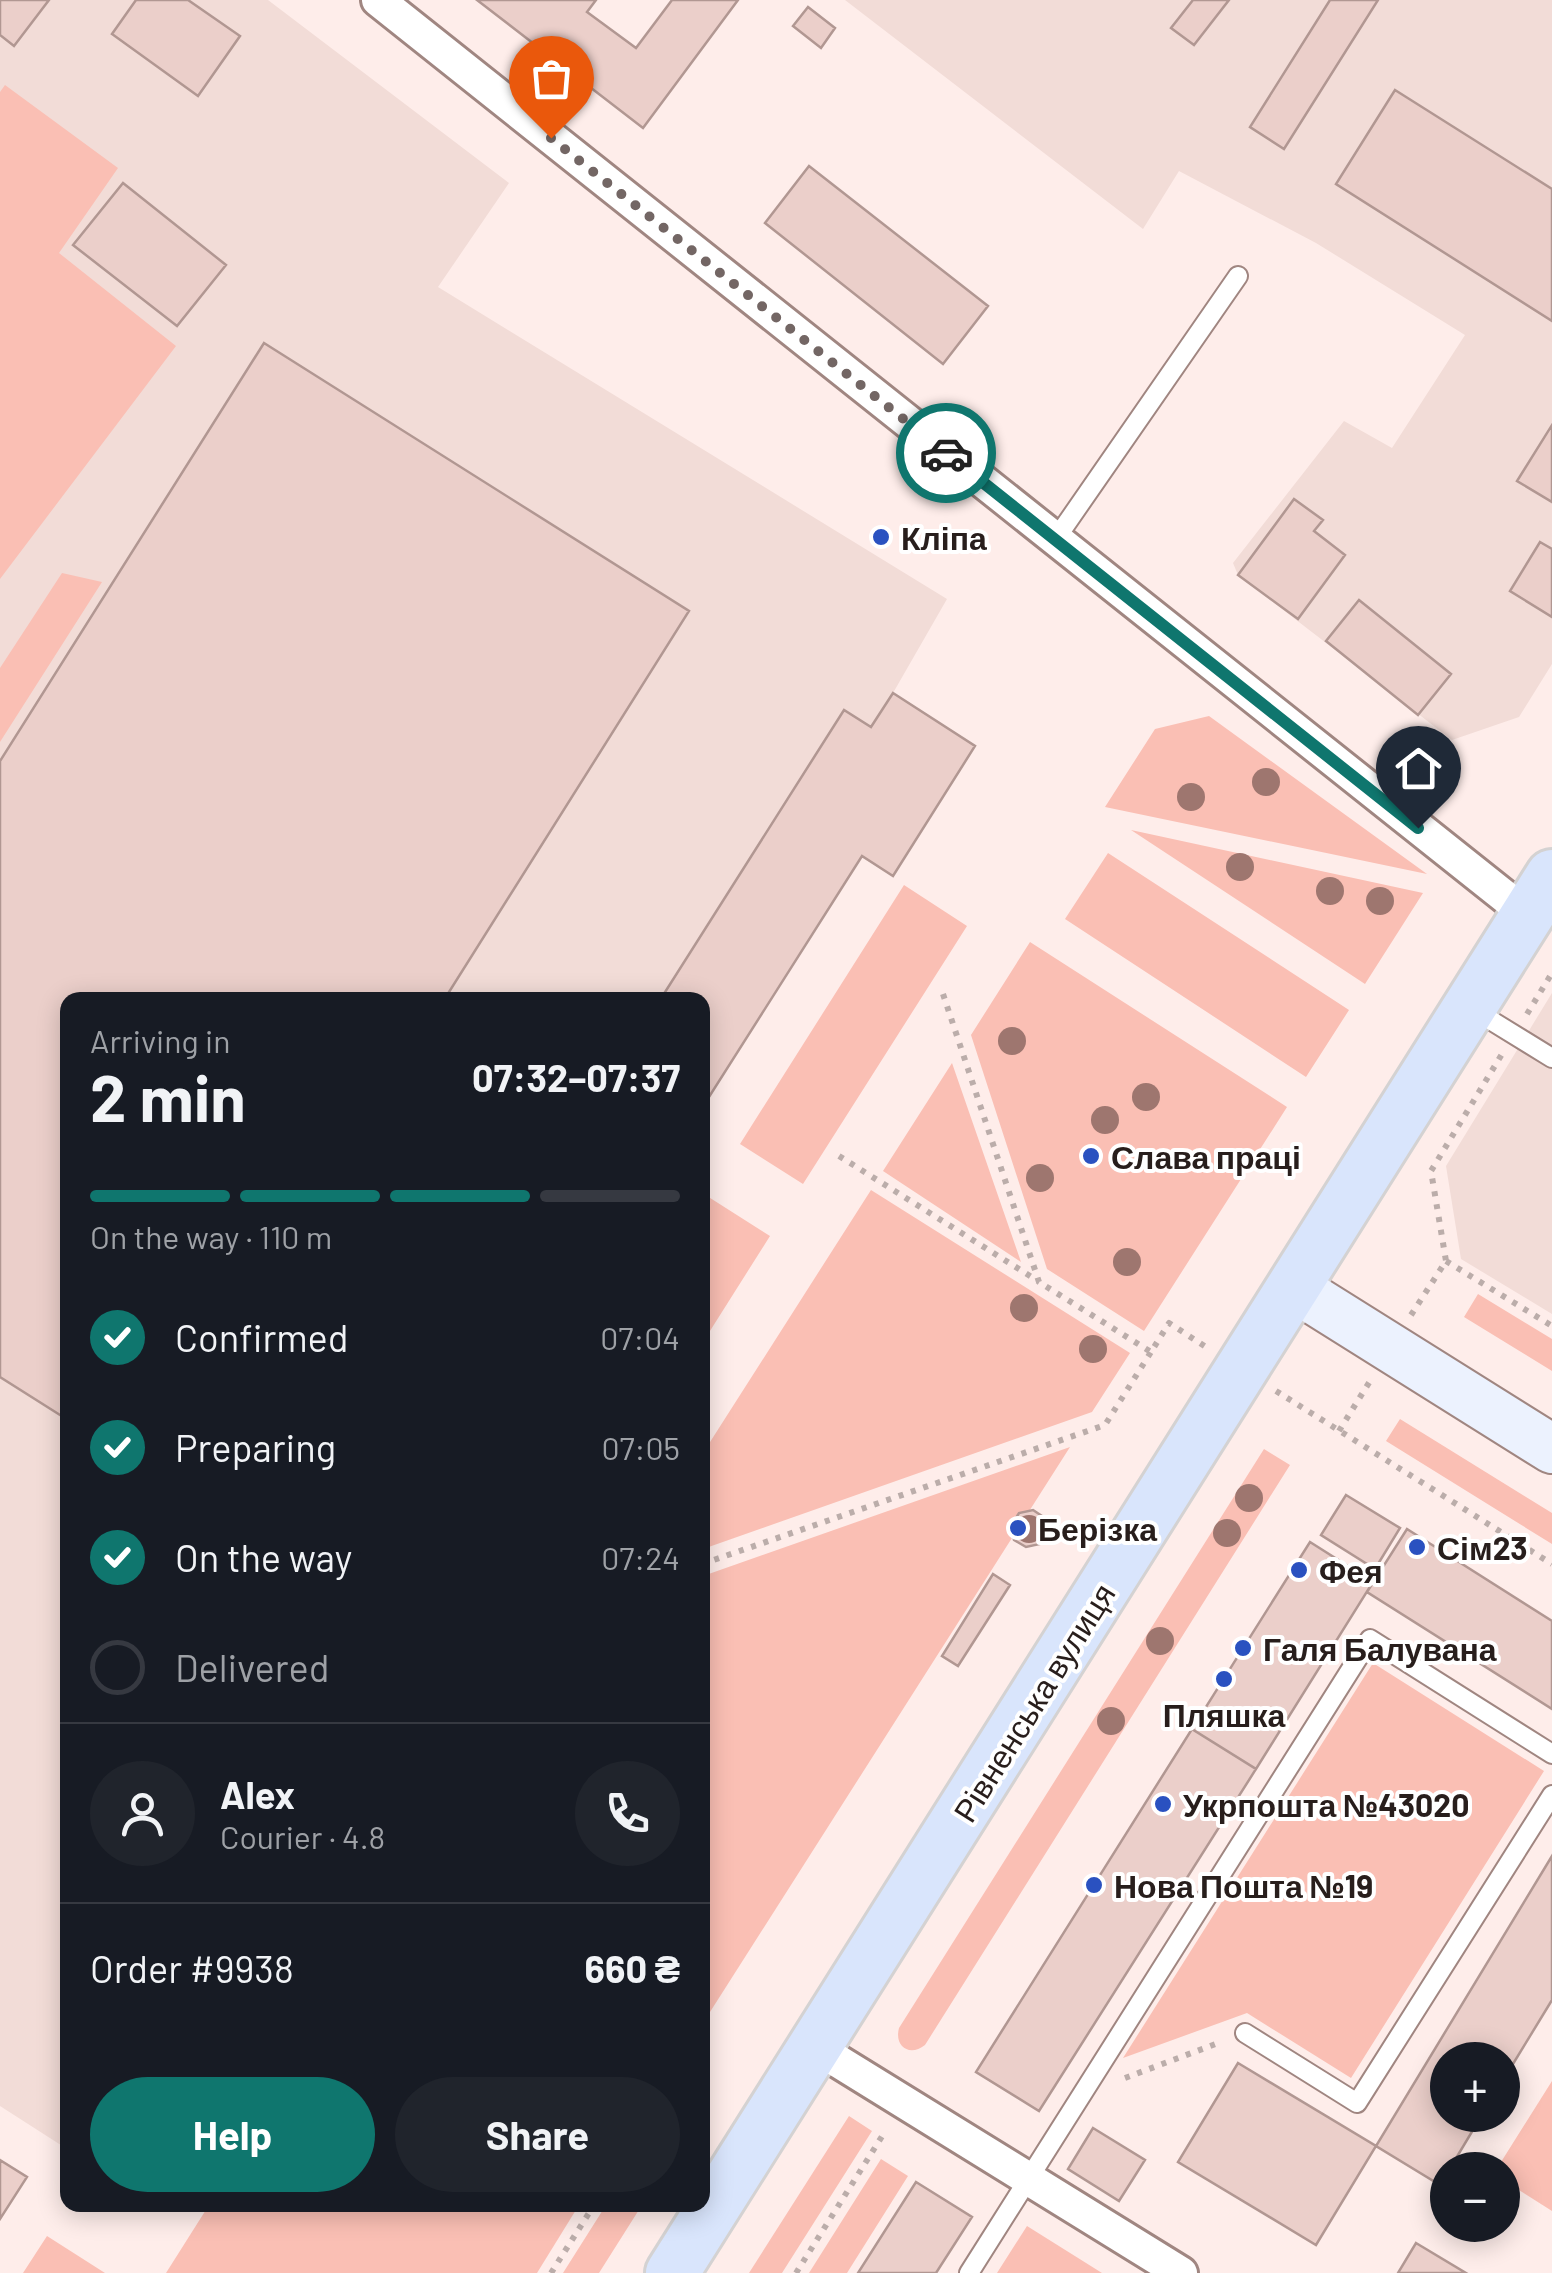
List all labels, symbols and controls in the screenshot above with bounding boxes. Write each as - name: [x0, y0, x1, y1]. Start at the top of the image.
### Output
- pin: [509, 36, 594, 139]
- icon: bag: [524, 51, 579, 106]
- courier: [896, 403, 996, 503]
- icon: car: [919, 426, 974, 481]
- place label: Кліпа: [901, 518, 987, 556]
- marker: Кліпа: [870, 526, 892, 548]
- pin: [1376, 726, 1461, 829]
- icon: home: [1391, 741, 1446, 796]
- text: Arriving in: [90, 1021, 230, 1059]
- text: 07:32–07:37: [472, 1054, 680, 1100]
- text: 2 min: [90, 1057, 246, 1135]
- place label: Слава праці: [1111, 1137, 1301, 1176]
- marker: Слава праці: [1080, 1145, 1102, 1167]
- text: On the way · 110 m: [90, 1217, 332, 1255]
- icon: check: [90, 1310, 145, 1365]
- text: Confirmed: [175, 1314, 348, 1360]
- text: 07:04: [600, 1318, 680, 1356]
- icon: check: [90, 1420, 145, 1475]
- text: Preparing: [175, 1424, 336, 1470]
- text: 07:05: [601, 1428, 680, 1466]
- place label: Берізка: [1038, 1509, 1157, 1548]
- marker: Берізка: [1007, 1517, 1029, 1539]
- place label: Сім23: [1437, 1528, 1527, 1566]
- icon: check: [90, 1530, 145, 1585]
- text: On the way: [175, 1534, 352, 1580]
- marker: Сім23: [1406, 1536, 1428, 1558]
- text: 07:24: [601, 1538, 680, 1576]
- place label: Фея: [1319, 1551, 1383, 1589]
- marker: Фея: [1288, 1559, 1310, 1581]
- street label: Рівненська вулиця: [944, 1576, 1123, 1829]
- place label: Галя Балувана: [1263, 1629, 1497, 1668]
- marker: Галя Балувана: [1232, 1637, 1254, 1659]
- text: Delivered: [175, 1644, 329, 1690]
- marker: Пляшка: [1213, 1668, 1235, 1690]
- place label: Пляшка: [1163, 1695, 1285, 1733]
- button: person: [90, 1761, 195, 1866]
- button: phone: [575, 1761, 680, 1866]
- text: Alex: [220, 1771, 295, 1817]
- place label: Укрпошта №43020: [1183, 1785, 1469, 1824]
- marker: Укрпошта №43020: [1152, 1793, 1174, 1815]
- text: Courier · 4.8: [220, 1817, 385, 1855]
- place label: Нова Пошта №19: [1114, 1866, 1373, 1904]
- marker: Нова Пошта №19: [1083, 1874, 1105, 1896]
- text: Order #9938: [90, 1945, 294, 1991]
- text: 660 ₴: [585, 1945, 680, 1991]
- map controls: [1430, 2042, 1520, 2242]
- button: +: [1430, 2042, 1520, 2132]
- button: Help: [90, 2077, 375, 2192]
- button: Share: [395, 2077, 680, 2192]
- button: −: [1430, 2152, 1520, 2242]

